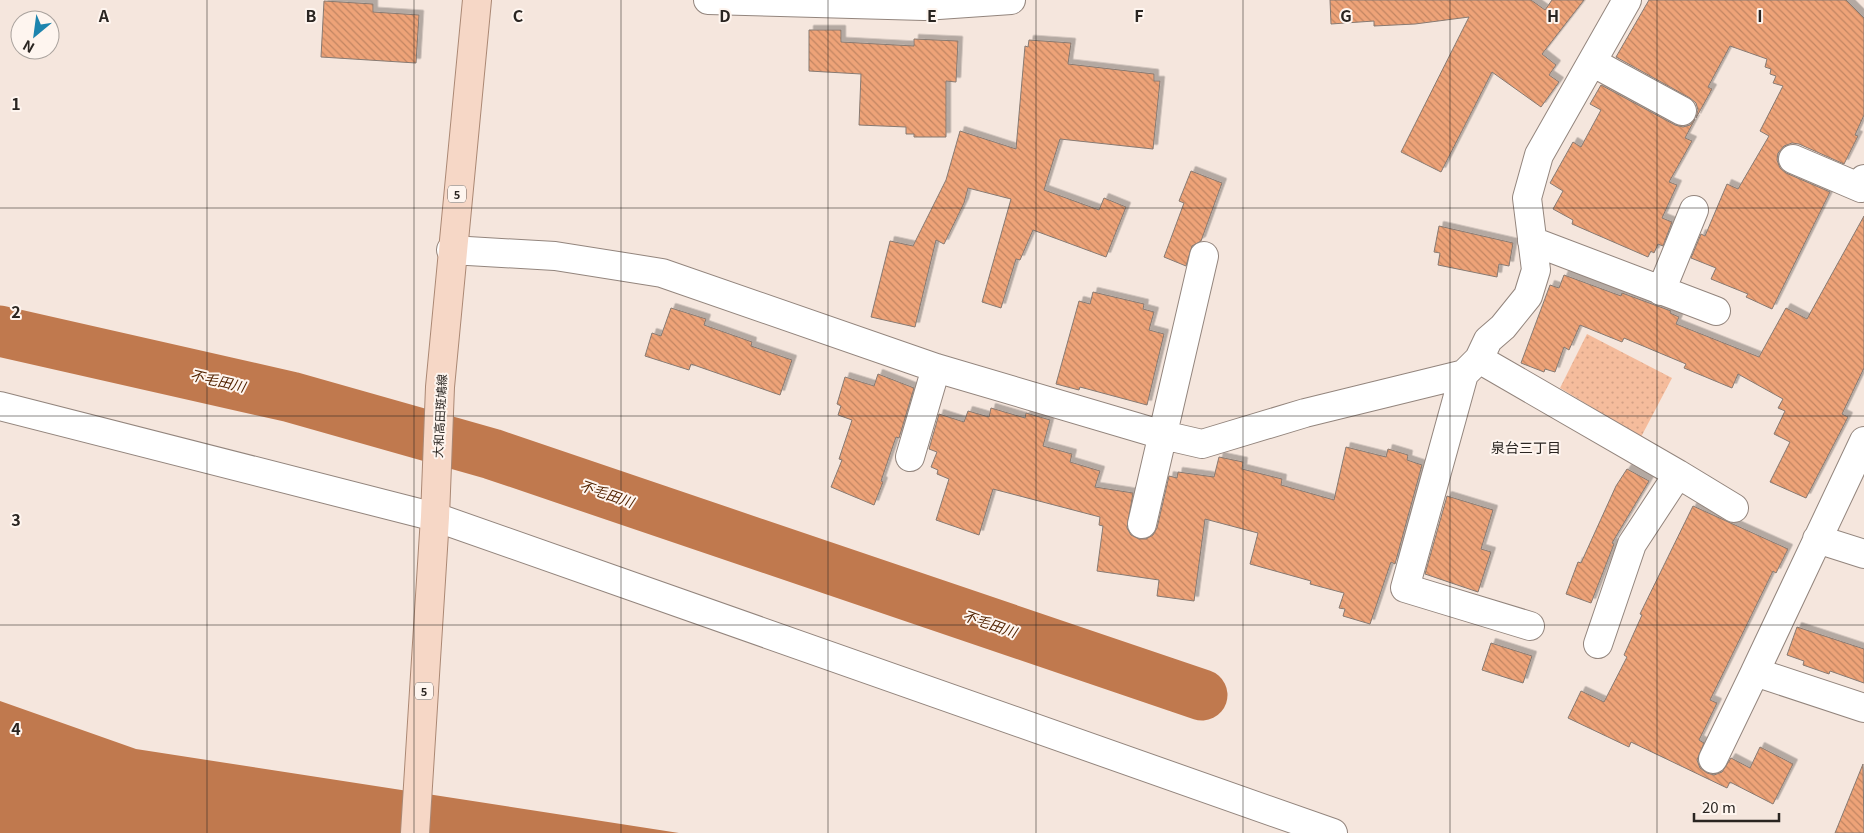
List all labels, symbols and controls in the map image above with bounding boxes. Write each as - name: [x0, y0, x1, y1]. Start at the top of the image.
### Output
- text: A: [98, 3, 110, 27]
- text: B: [306, 3, 317, 27]
- text: C: [513, 3, 524, 27]
- text: D: [719, 3, 731, 27]
- text: E: [927, 3, 937, 27]
- text: F: [1134, 3, 1144, 27]
- text: G: [1340, 3, 1352, 27]
- text: H: [1547, 3, 1559, 27]
- text: I: [1757, 3, 1763, 27]
- north arrow: [10, 10, 60, 60]
- text: N: [19, 36, 38, 59]
- text: 1: [11, 91, 21, 115]
- road number: 5: [448, 185, 466, 202]
- text: 2: [11, 299, 21, 323]
- water label: 不毛田川: [188, 364, 249, 396]
- street label: 大和高田斑鳩線: [428, 374, 450, 458]
- district label: 泉台三丁目: [1491, 437, 1561, 457]
- water label: 不毛田川: [577, 474, 639, 512]
- text: 3: [11, 507, 21, 531]
- water label: 不毛田川: [960, 604, 1022, 642]
- road number: 5: [415, 682, 433, 699]
- text: 4: [11, 716, 21, 740]
- scale bar: [1694, 790, 1779, 822]
- text: 20 m: [1702, 796, 1736, 817]

